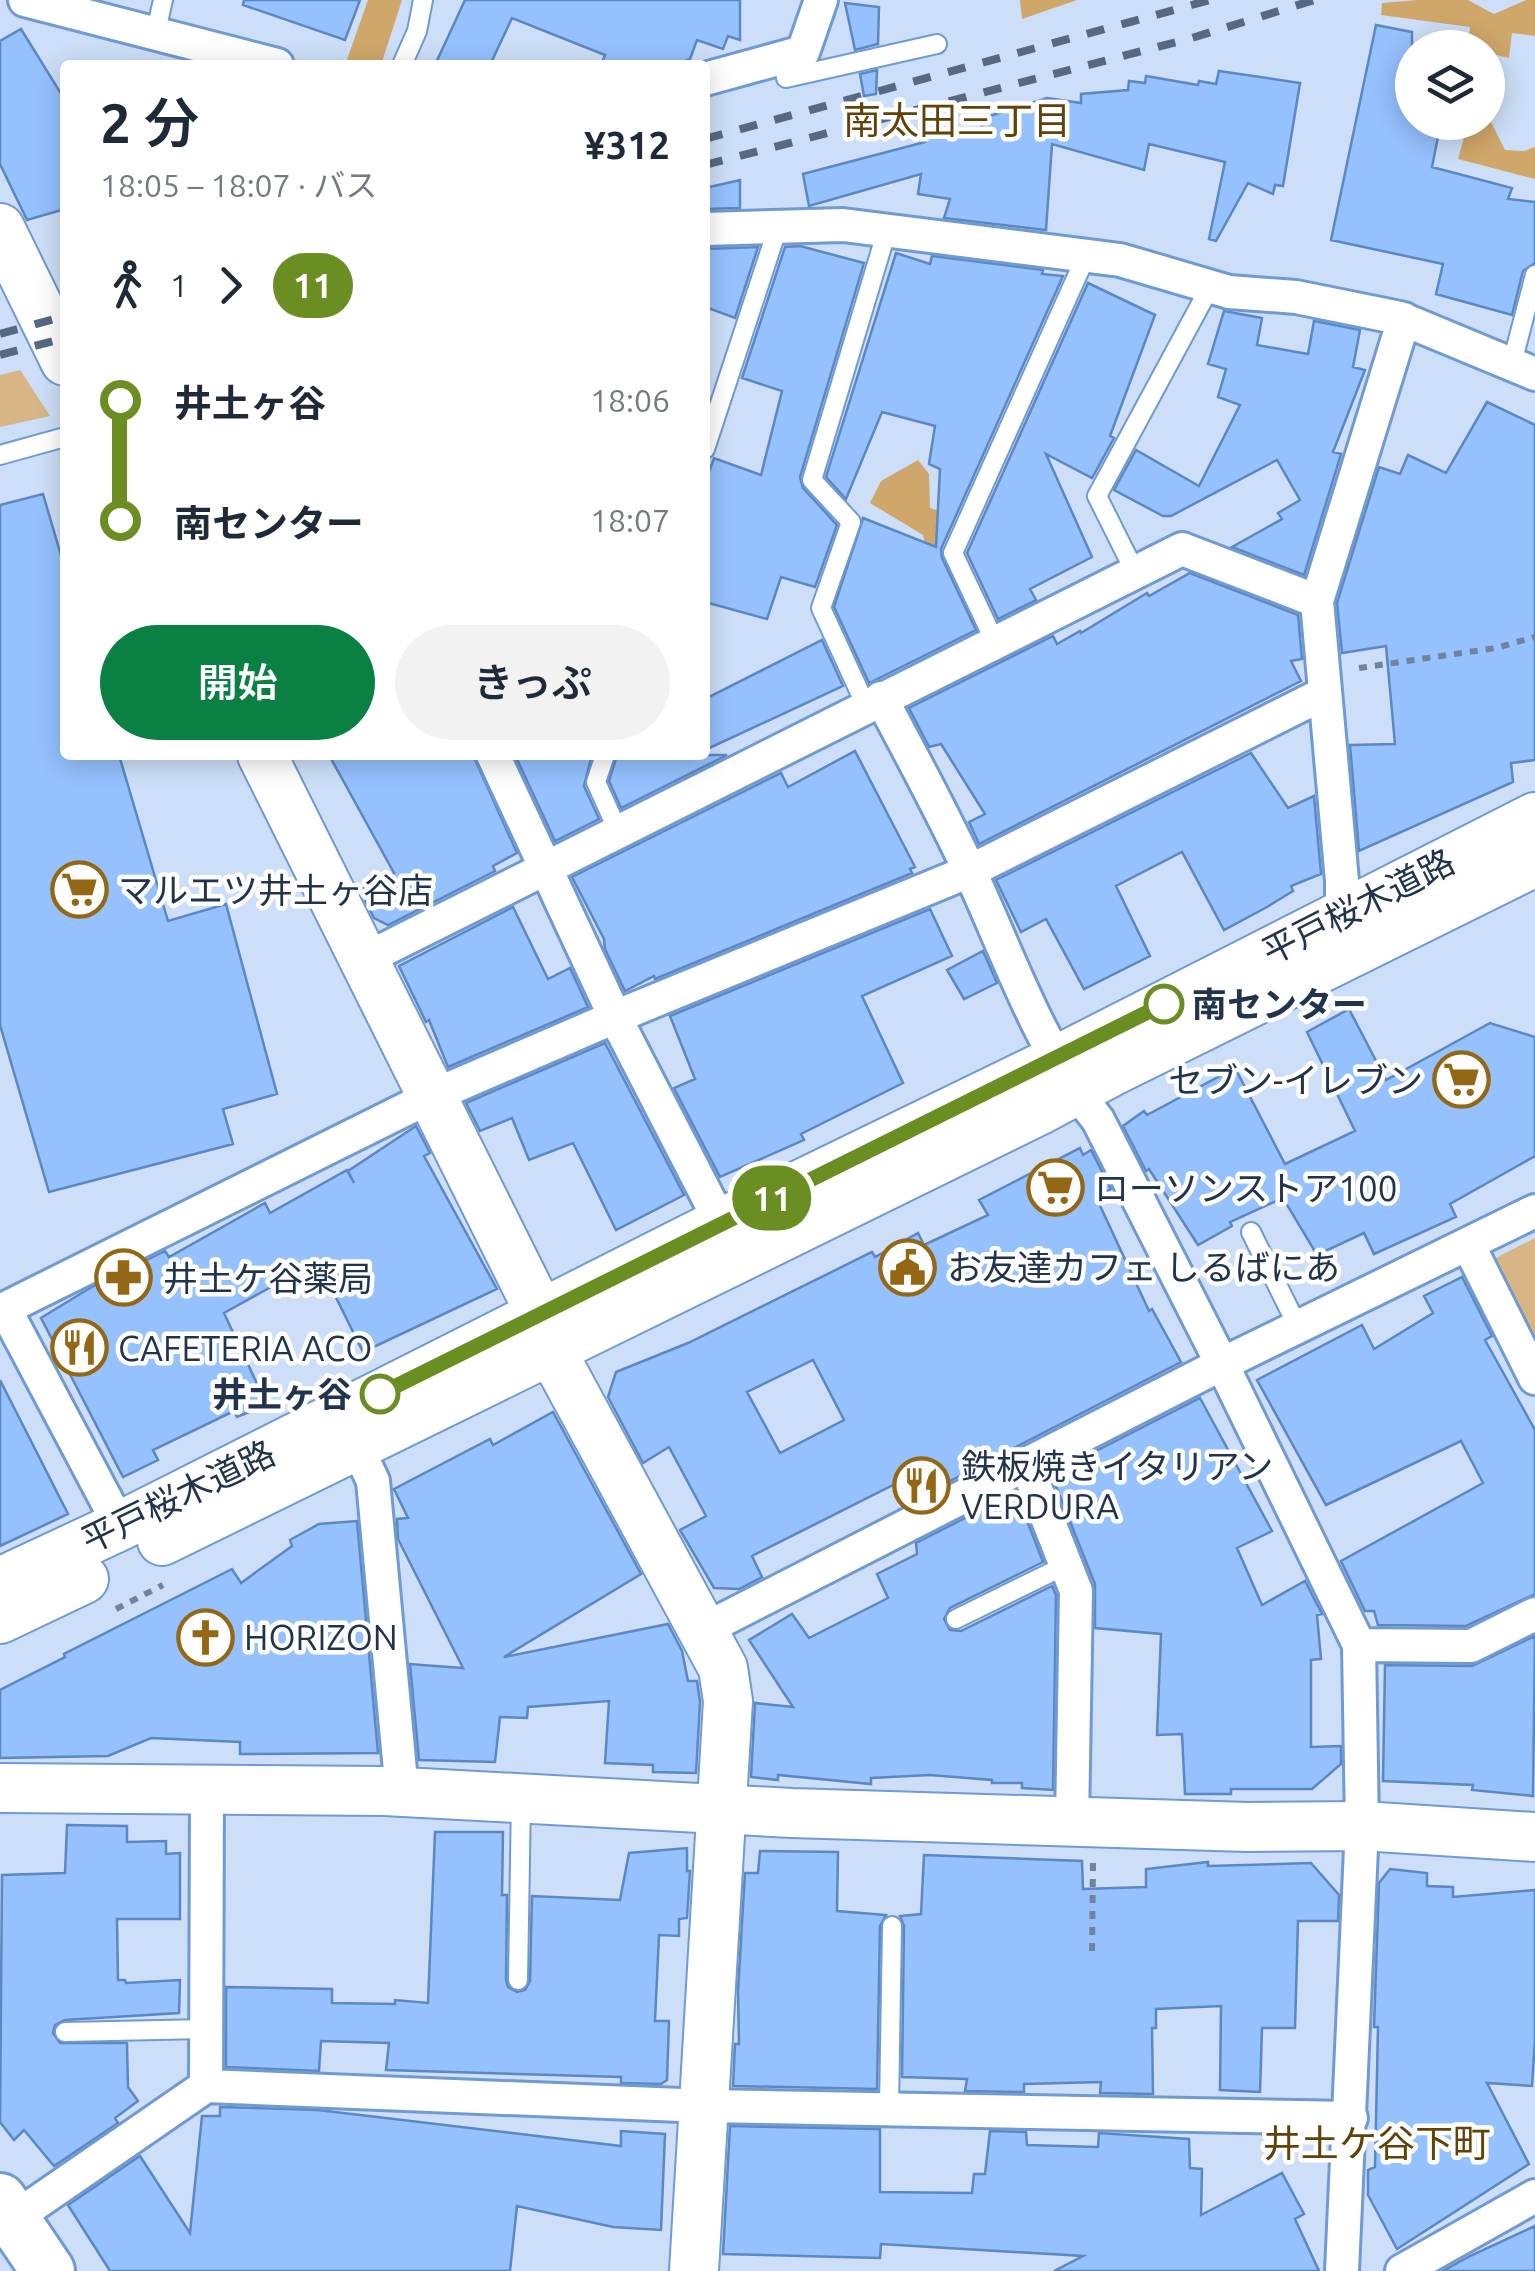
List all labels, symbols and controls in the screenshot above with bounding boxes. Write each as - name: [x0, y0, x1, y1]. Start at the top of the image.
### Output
- map controls: [1395, 30, 1505, 140]
- button: layers: [1395, 30, 1505, 140]
- text: 2 分: [100, 92, 199, 153]
- district label: 南太田三丁目: [843, 99, 1071, 141]
- text: ¥312: [584, 124, 670, 166]
- text: 18:05 – 18:07 · バス: [100, 167, 377, 203]
- icon: walk: [100, 258, 155, 313]
- icon: forward: [203, 258, 258, 313]
- text: 11: [293, 265, 333, 305]
- text: 1: [170, 267, 188, 303]
- text: 井土ヶ谷: [174, 382, 326, 424]
- text: 18:06: [590, 382, 670, 418]
- text: 南センター: [174, 502, 364, 544]
- text: 18:07: [590, 502, 670, 538]
- button: 開始: [100, 625, 375, 740]
- button: きっぷ: [395, 625, 670, 740]
- street label: 平戸桜木道路: [1255, 841, 1461, 971]
- supermarket icon: マルエツ井土ヶ谷店: [49, 860, 109, 920]
- place label: マルエツ井土ヶ谷店: [118, 870, 433, 910]
- place label: 南センター: [1192, 984, 1367, 1024]
- marker: 南センター: [1145, 985, 1183, 1023]
- supermarket icon: セブン-イレブン: [1432, 1050, 1492, 1110]
- place label: セブン-イレブン: [1168, 1060, 1423, 1100]
- supermarket icon: ローソンストア100: [1025, 1158, 1085, 1218]
- line badge: 11: [727, 1166, 817, 1230]
- place label: ローソンストア100: [1094, 1168, 1398, 1208]
- text: 11: [752, 1178, 792, 1218]
- public building icon: お友達カフェ しるばにあ: [878, 1237, 938, 1297]
- place label: お友達カフェ しるばにあ: [947, 1247, 1340, 1287]
- pharmacy icon: 井土ケ谷薬局: [94, 1248, 154, 1308]
- place label: 井土ケ谷薬局: [163, 1258, 373, 1298]
- restaurant icon: CAFETERIA ACO: [49, 1318, 109, 1378]
- place label: CAFETERIA ACO: [118, 1328, 372, 1368]
- place label: 井土ヶ谷: [212, 1374, 352, 1414]
- marker: 井土ヶ谷: [361, 1375, 399, 1413]
- street label: 平戸桜木道路: [75, 1432, 281, 1560]
- place label: 鉄板焼きイタリアン VERDURA: [961, 1446, 1273, 1526]
- restaurant icon: 鉄板焼きイタリアン VERDURA: [892, 1456, 952, 1516]
- church icon: HORIZON: [175, 1607, 235, 1667]
- place label: HORIZON: [244, 1617, 398, 1657]
- district label: 井土ケ谷下町: [1263, 2122, 1491, 2164]

